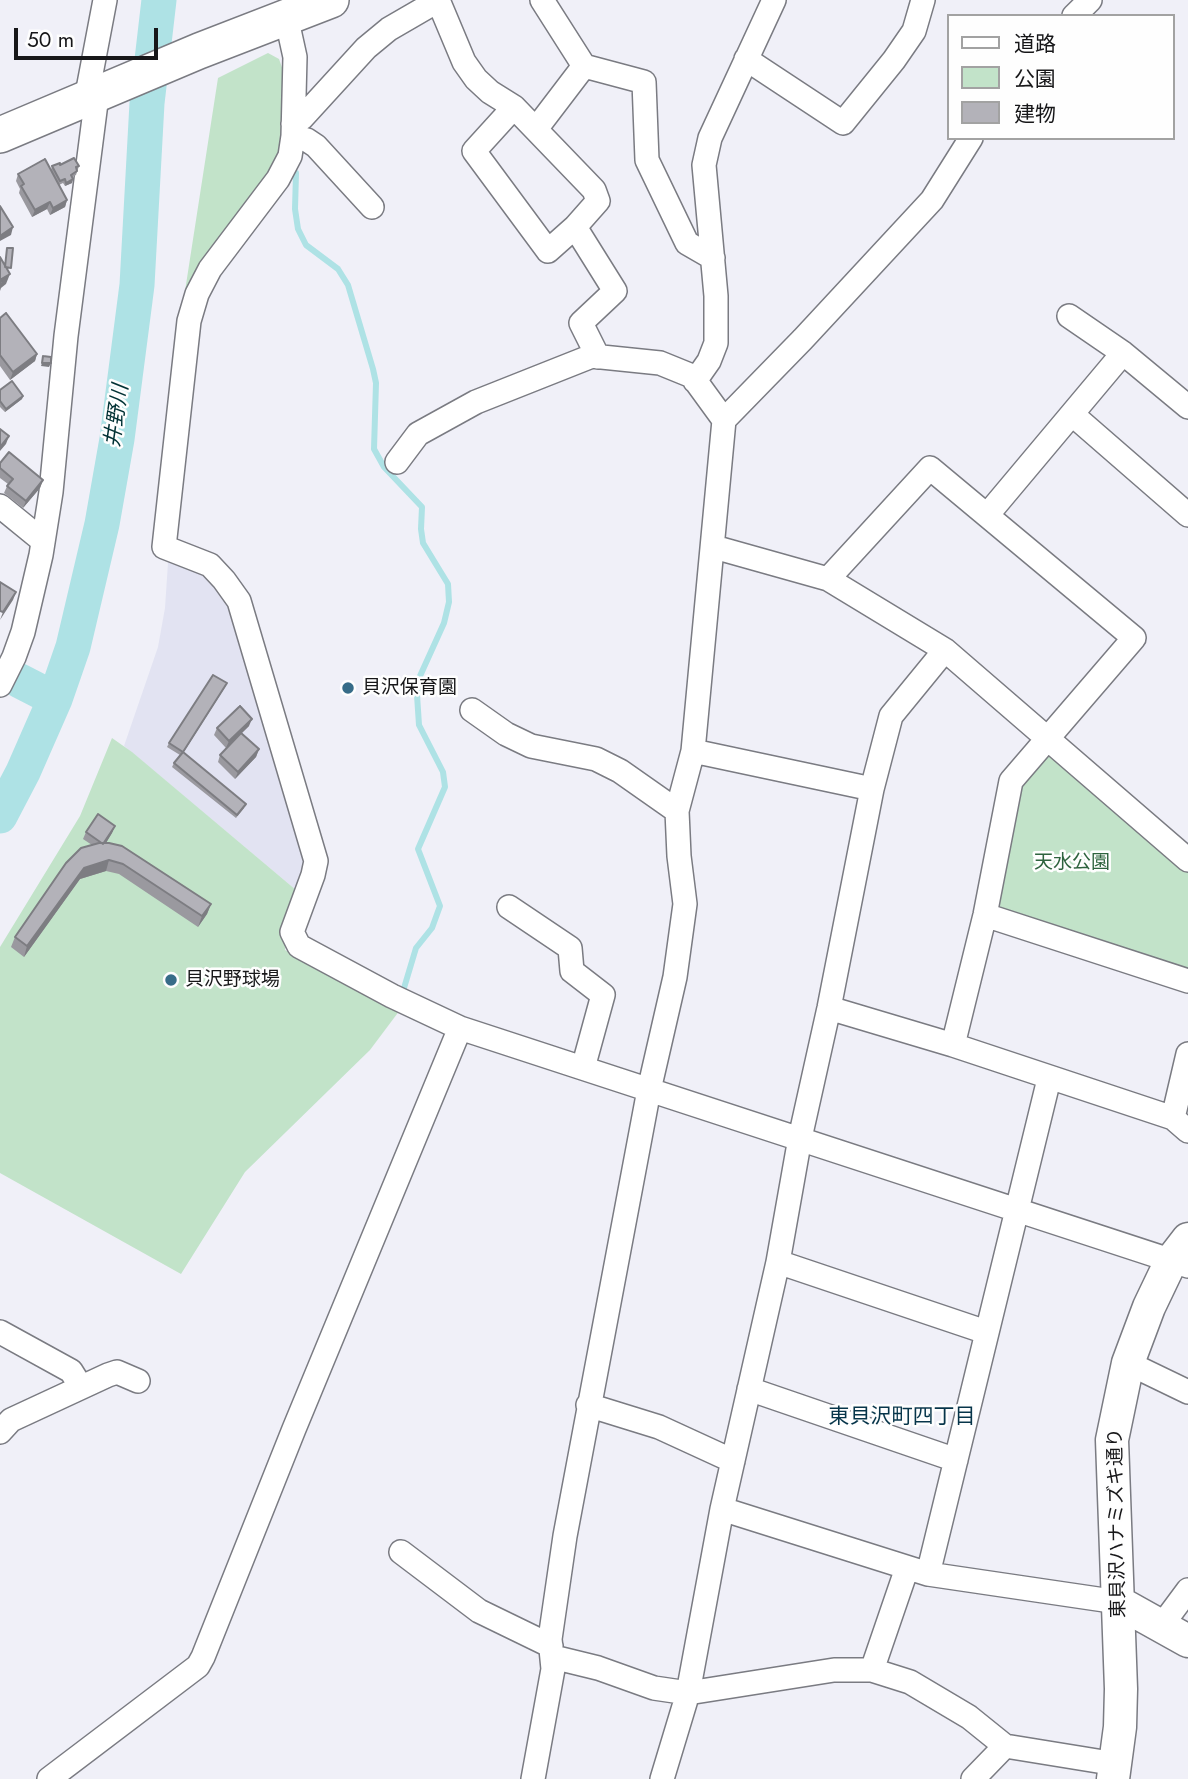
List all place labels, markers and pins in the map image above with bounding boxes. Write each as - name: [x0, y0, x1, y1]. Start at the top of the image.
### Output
- place label: 貝沢保育園: [362, 677, 457, 699]
- marker: 貝沢保育園: [340, 680, 356, 696]
- place label: 貝沢野球場: [185, 969, 280, 991]
- marker: 貝沢野球場: [163, 972, 179, 988]

